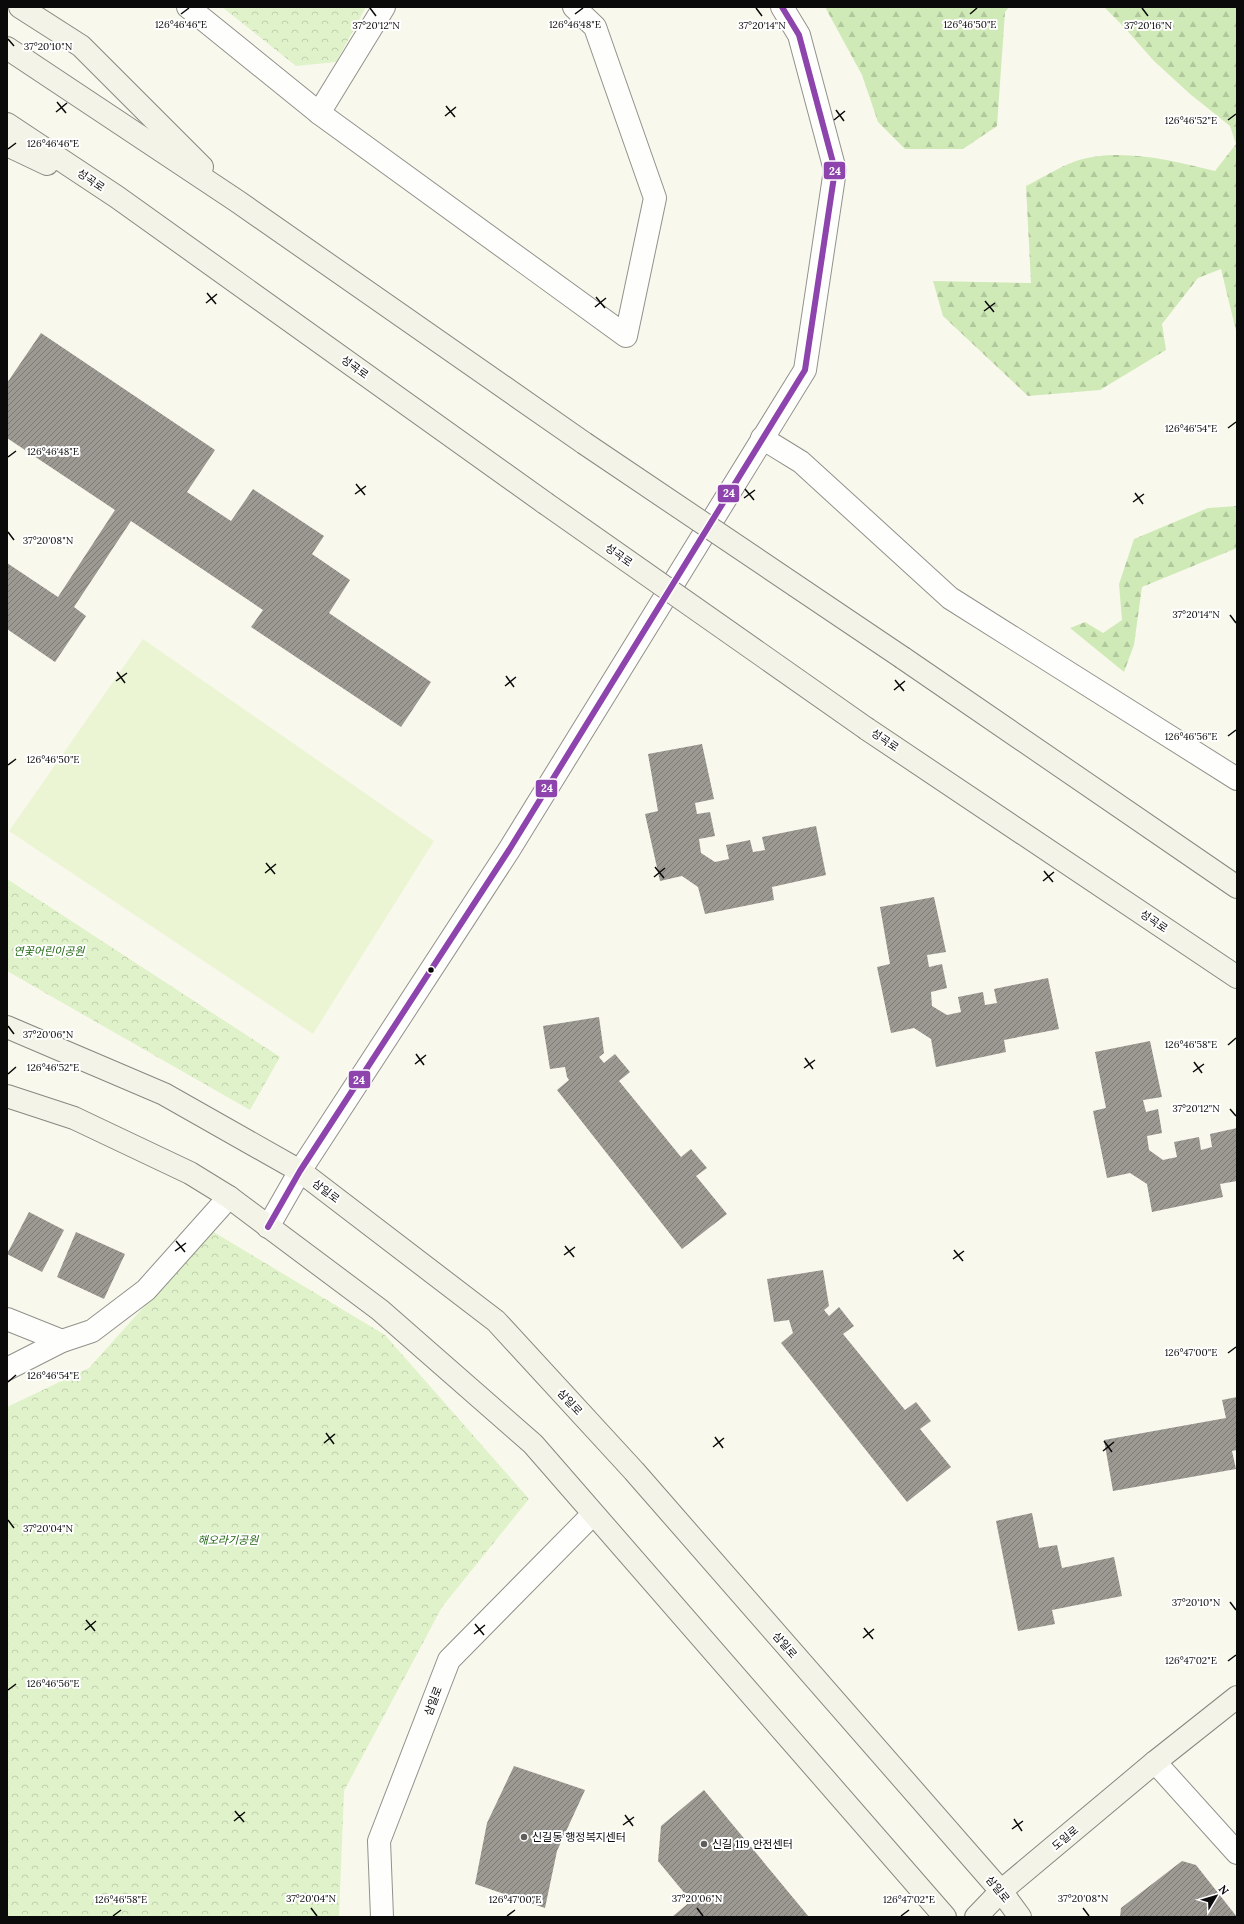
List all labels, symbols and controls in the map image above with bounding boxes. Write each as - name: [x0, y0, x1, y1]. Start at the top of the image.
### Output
- text: 126°46'46"E: [155, 18, 207, 31]
- text: 126°46'48"E: [549, 18, 601, 31]
- text: 126°46'50"E: [943, 18, 997, 31]
- text: 37°20'12"N: [352, 19, 400, 32]
- text: 37°20'14"N: [738, 19, 786, 32]
- text: 37°20'16"N: [1124, 19, 1172, 32]
- text: 37°20'10"N: [24, 40, 73, 53]
- text: 126°46'52"E: [1165, 114, 1217, 127]
- text: 126°46'46"E: [27, 137, 79, 150]
- line badge: 24: [823, 161, 846, 180]
- text: 24: [829, 164, 841, 178]
- street label: 성곡로: [74, 166, 108, 194]
- street label: 성곡로: [339, 352, 371, 382]
- text: 126°46'54"E: [1165, 422, 1217, 435]
- text: 126°46'48"E: [27, 445, 79, 458]
- line badge: 24: [717, 484, 740, 503]
- text: 24: [723, 486, 735, 500]
- text: 37°20'08"N: [23, 534, 74, 547]
- street label: 성곡로: [603, 541, 635, 569]
- text: 37°20'14"N: [1172, 608, 1220, 621]
- street label: 성곡로: [868, 726, 902, 754]
- text: 126°46'56"E: [1165, 730, 1217, 743]
- text: 126°46'50"E: [26, 753, 80, 766]
- line badge: 24: [535, 779, 558, 798]
- text: 24: [541, 781, 553, 795]
- street label: 성곡로: [1137, 907, 1171, 935]
- park label: 연꽃어린이공원: [14, 944, 85, 958]
- unlabelled marker: [426, 965, 436, 975]
- text: 37°20'06"N: [23, 1028, 74, 1041]
- text: 126°46'58"E: [1165, 1038, 1217, 1051]
- text: 126°46'52"E: [27, 1061, 79, 1074]
- line badge: 24: [348, 1070, 371, 1089]
- text: 24: [353, 1073, 365, 1087]
- text: 37°20'12"N: [1172, 1102, 1220, 1115]
- street label: 삼일로: [310, 1176, 342, 1206]
- text: 126°47'00"E: [1165, 1346, 1217, 1359]
- text: 126°46'54"E: [27, 1369, 79, 1382]
- street label: 삼일로: [555, 1386, 585, 1418]
- text: 37°20'04"N: [23, 1522, 73, 1535]
- park label: 해오라기공원: [198, 1533, 259, 1547]
- text: 37°20'10"N: [1172, 1596, 1221, 1609]
- street label: 삼일로: [770, 1629, 800, 1661]
- text: 126°47'02"E: [1165, 1654, 1217, 1667]
- text: 126°46'56"E: [27, 1677, 79, 1690]
- street label: 삼일로: [421, 1684, 445, 1718]
- street label: 도일로: [1049, 1823, 1081, 1853]
- place label: 신길동 행정복지센터: [532, 1830, 626, 1844]
- marker: 신길동 행정복지센터: [519, 1832, 529, 1842]
- place label: 신길 119 안전센터: [712, 1837, 793, 1851]
- marker: 신길 119 안전센터: [699, 1839, 709, 1849]
- street label: 삼일로: [983, 1873, 1013, 1905]
- north arrow: [1196, 1876, 1236, 1916]
- text: N: [1216, 1882, 1232, 1898]
- text: 37°20'04"N: [286, 1892, 336, 1905]
- text: 37°20'06"N: [672, 1892, 723, 1905]
- text: 37°20'08"N: [1058, 1892, 1109, 1905]
- text: 126°46'58"E: [95, 1893, 147, 1906]
- text: 126°47'00"E: [489, 1893, 541, 1906]
- text: 126°47'02"E: [883, 1893, 935, 1906]

